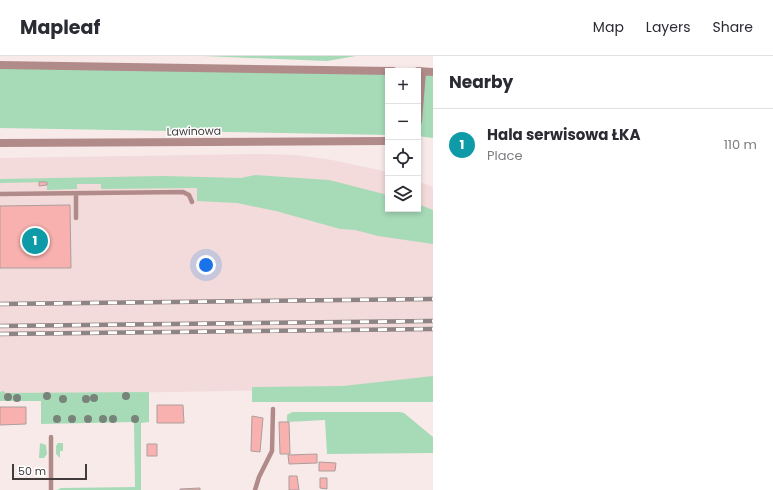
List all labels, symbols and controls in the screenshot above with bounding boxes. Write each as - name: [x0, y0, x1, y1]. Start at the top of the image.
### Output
- text: Mapleaf: [20, 14, 100, 41]
- text: Map: [593, 17, 624, 37]
- text: Layers: [646, 17, 690, 37]
- text: Share: [712, 17, 753, 37]
- map controls: [385, 68, 421, 212]
- button: +: [385, 68, 421, 104]
- text: Nearby: [449, 70, 513, 94]
- button: −: [385, 104, 421, 140]
- street label: Lawinowa: [167, 123, 221, 139]
- text: Hala serwisowa ŁKA: [487, 124, 640, 145]
- text: 1: [460, 135, 464, 154]
- text: 110 m: [724, 135, 757, 154]
- button: locate: [385, 140, 421, 176]
- text: Place: [487, 146, 522, 165]
- button: layers: [385, 176, 421, 212]
- pin: 1: [22, 226, 48, 256]
- your location: [196, 255, 216, 275]
- scale bar: [12, 462, 87, 481]
- text: 50 m: [18, 463, 46, 479]

